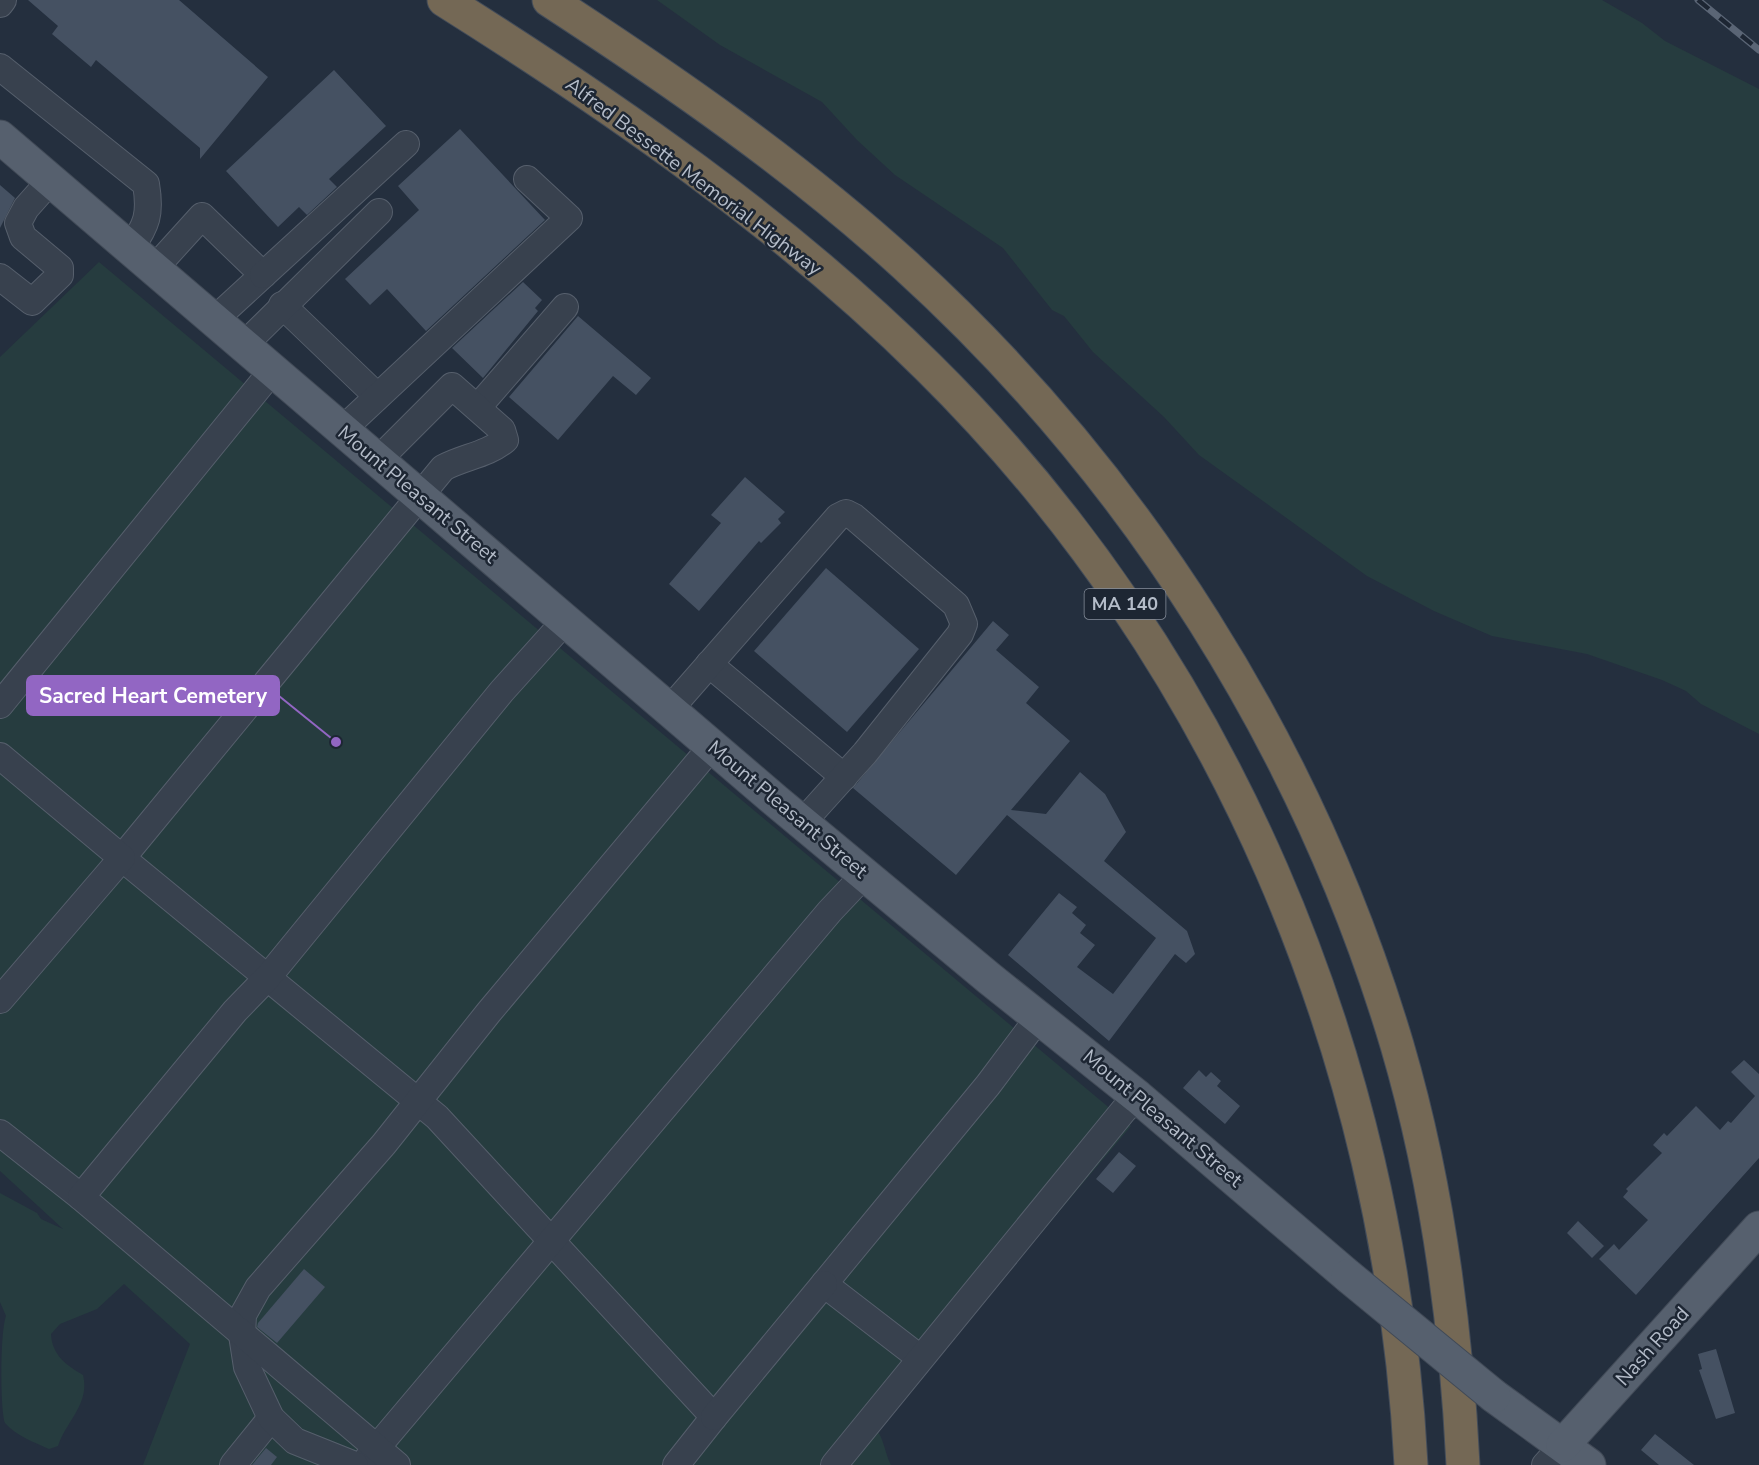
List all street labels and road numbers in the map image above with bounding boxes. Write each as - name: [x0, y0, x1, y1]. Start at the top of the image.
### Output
- street label: Alfred Bessette Memorial Highway: [560, 71, 828, 282]
- street label: Mount Pleasant Street: [332, 419, 504, 570]
- road number: MA 140: [1084, 589, 1166, 619]
- street label: Mount Pleasant Street: [702, 734, 874, 885]
- street label: Mount Pleasant Street: [1077, 1043, 1249, 1194]
- street label: Nash Road: [1610, 1301, 1695, 1392]

